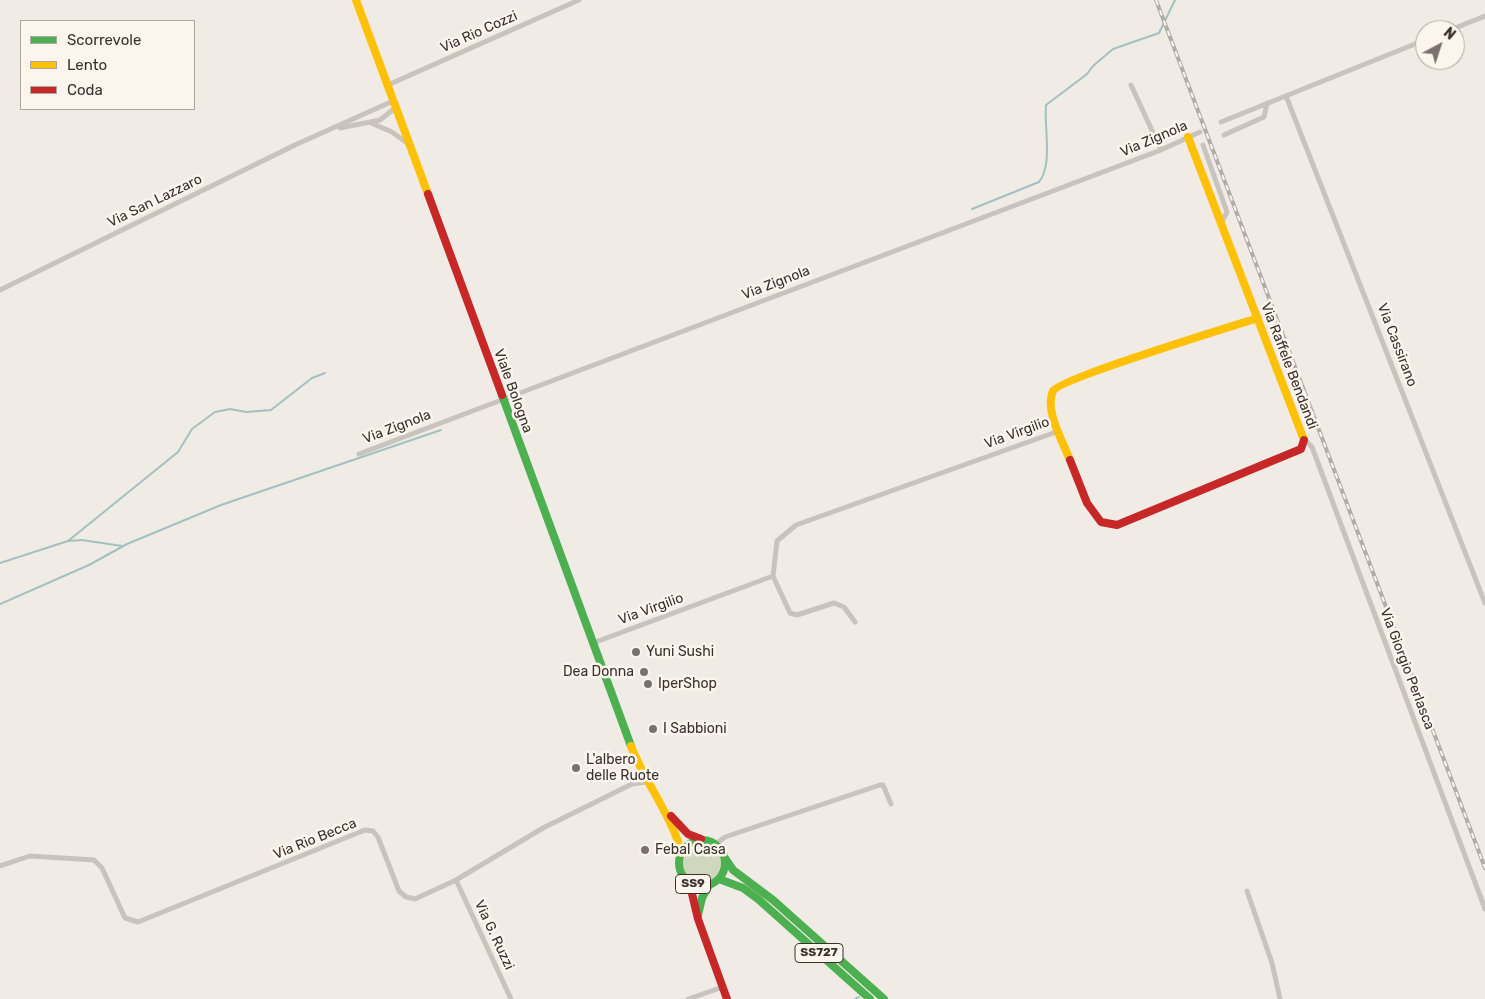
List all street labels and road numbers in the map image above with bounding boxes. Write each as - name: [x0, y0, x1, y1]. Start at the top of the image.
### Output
- street label: Via Rio Cozzi: [438, 8, 520, 56]
- street label: Via Zignola: [1118, 117, 1190, 161]
- street label: Via San Lazzaro: [105, 171, 205, 231]
- street label: Via Zignola: [740, 262, 812, 304]
- street label: Via Raffele Bendandi: [1257, 300, 1321, 432]
- street label: Via Cassirano: [1373, 301, 1421, 389]
- street label: Viale Bologna: [490, 347, 536, 435]
- street label: Via Zignola: [361, 406, 433, 448]
- street label: Via Virgilio: [982, 413, 1052, 453]
- street label: Via Virgilio: [616, 589, 686, 629]
- street label: Via Giorgio Perlasca: [1376, 606, 1438, 732]
- street label: Via Rio Becca: [271, 815, 359, 863]
- road number: SS9: [676, 874, 710, 894]
- street label: Via G. Ruzzi: [470, 897, 518, 973]
- road number: SS727: [795, 944, 843, 962]

